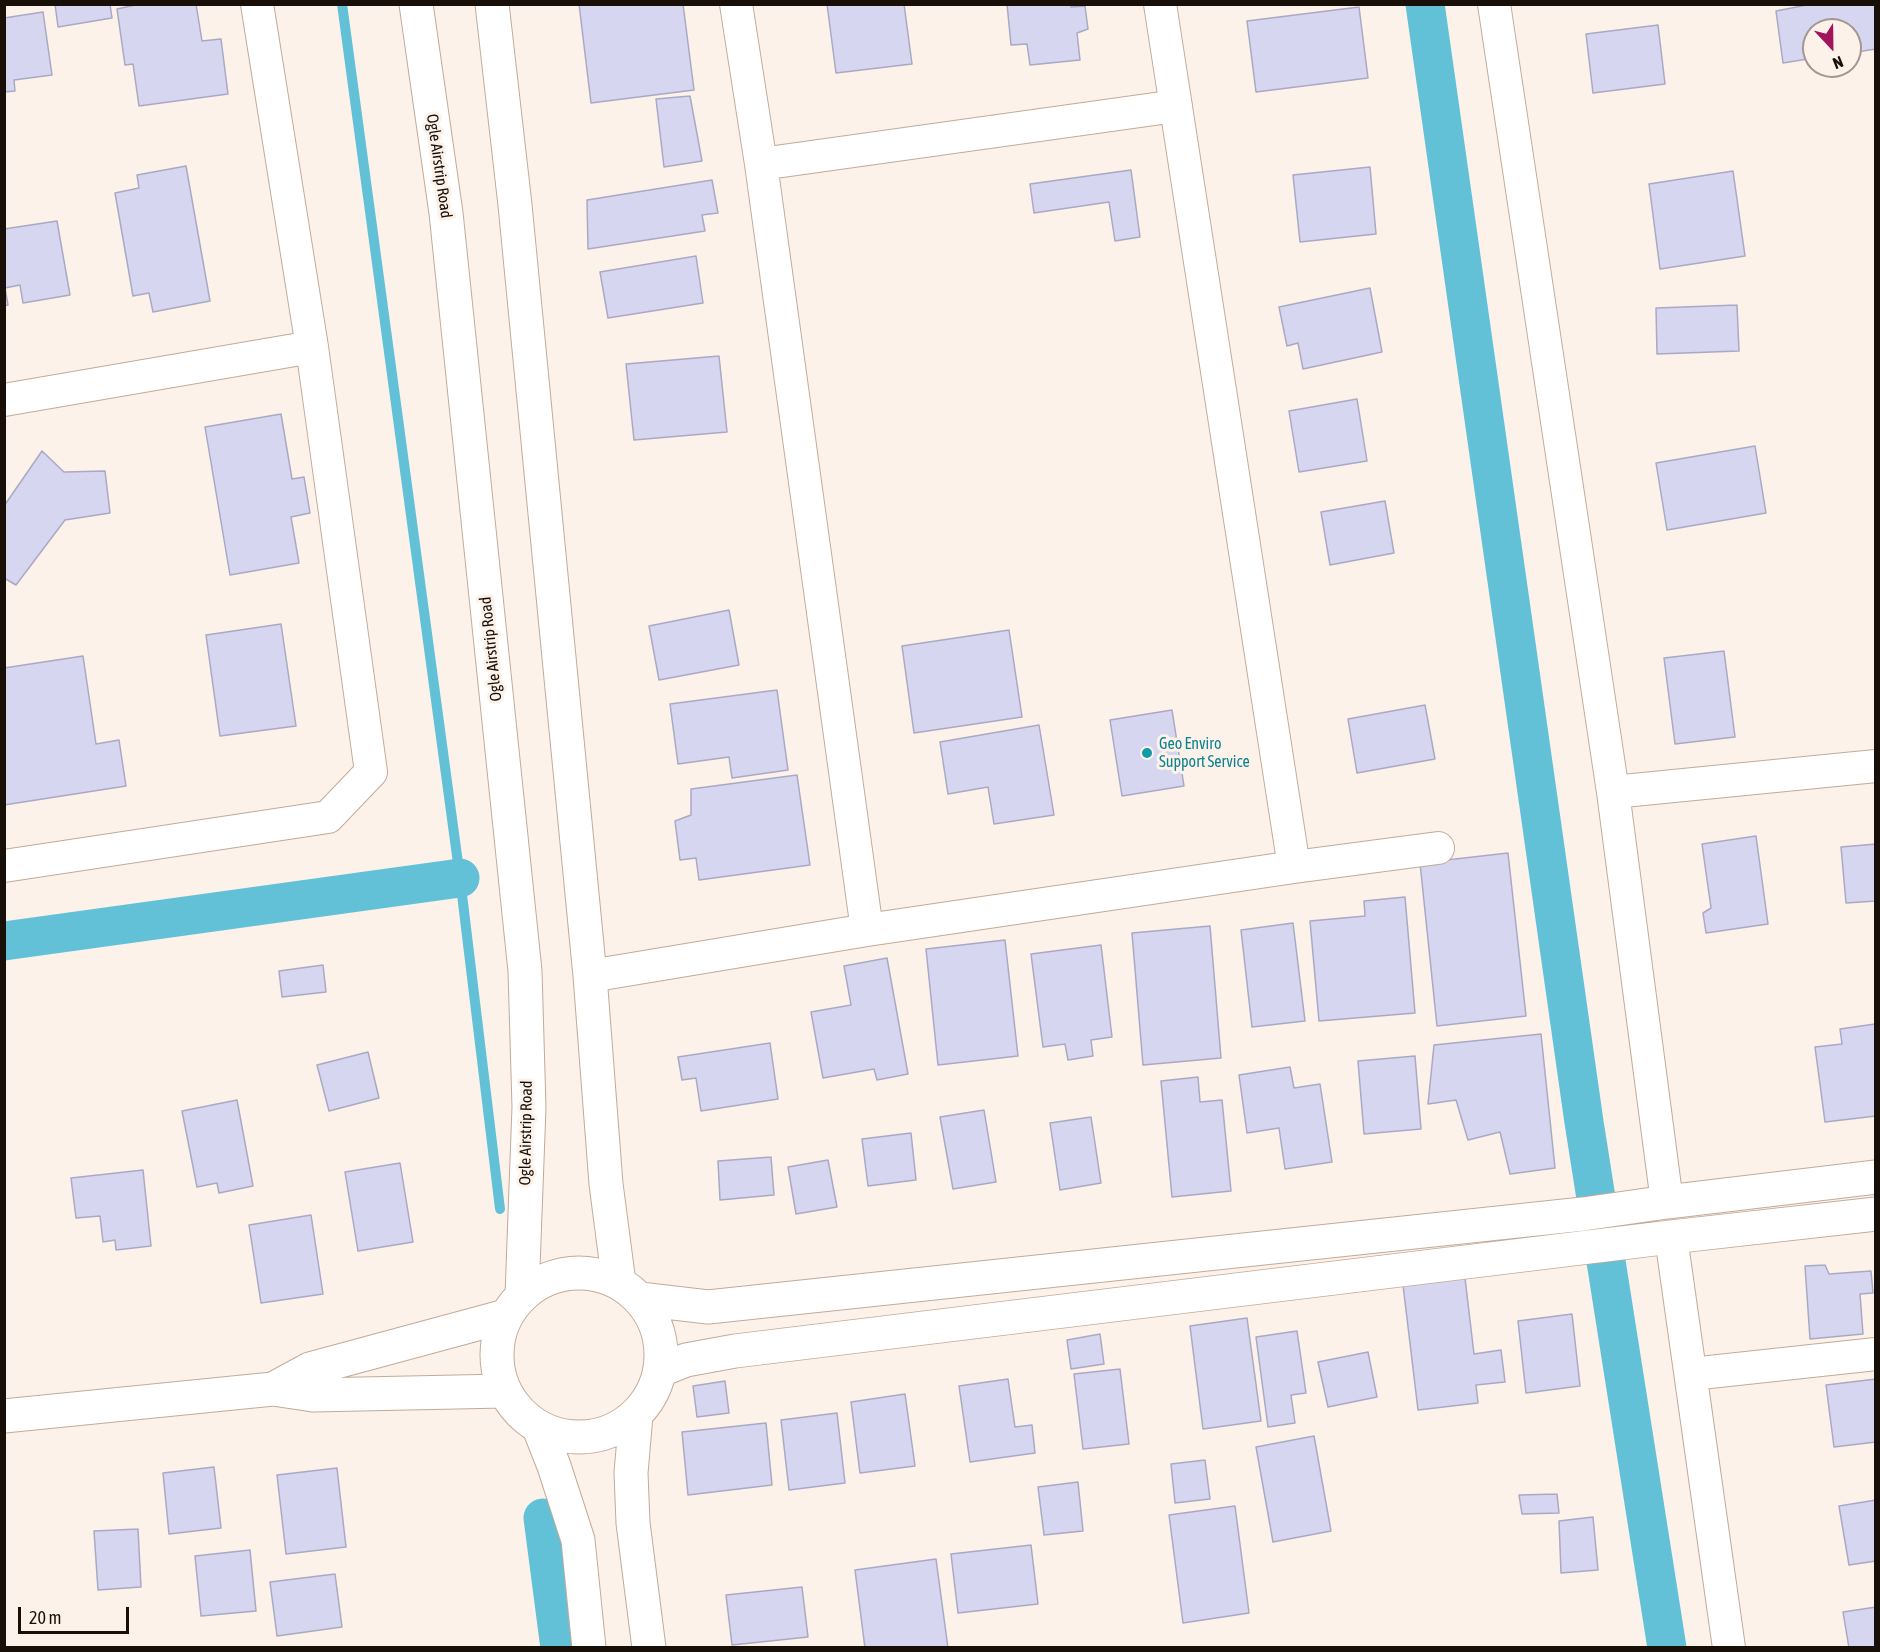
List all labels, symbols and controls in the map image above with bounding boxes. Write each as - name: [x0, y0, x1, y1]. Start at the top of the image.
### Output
- north arrow: [1802, 18, 1862, 78]
- text: N: [1830, 53, 1846, 73]
- street label: Ogle Airstrip Road: [422, 113, 456, 219]
- street label: Ogle Airstrip Road: [476, 596, 506, 702]
- place label: Geo Enviro Support Service: [1159, 734, 1250, 772]
- marker: Geo Enviro Support Service: [1140, 746, 1154, 760]
- street label: Ogle Airstrip Road: [515, 1080, 537, 1186]
- scale bar: [21, 1595, 132, 1633]
- text: 20 m: [29, 1607, 61, 1628]

